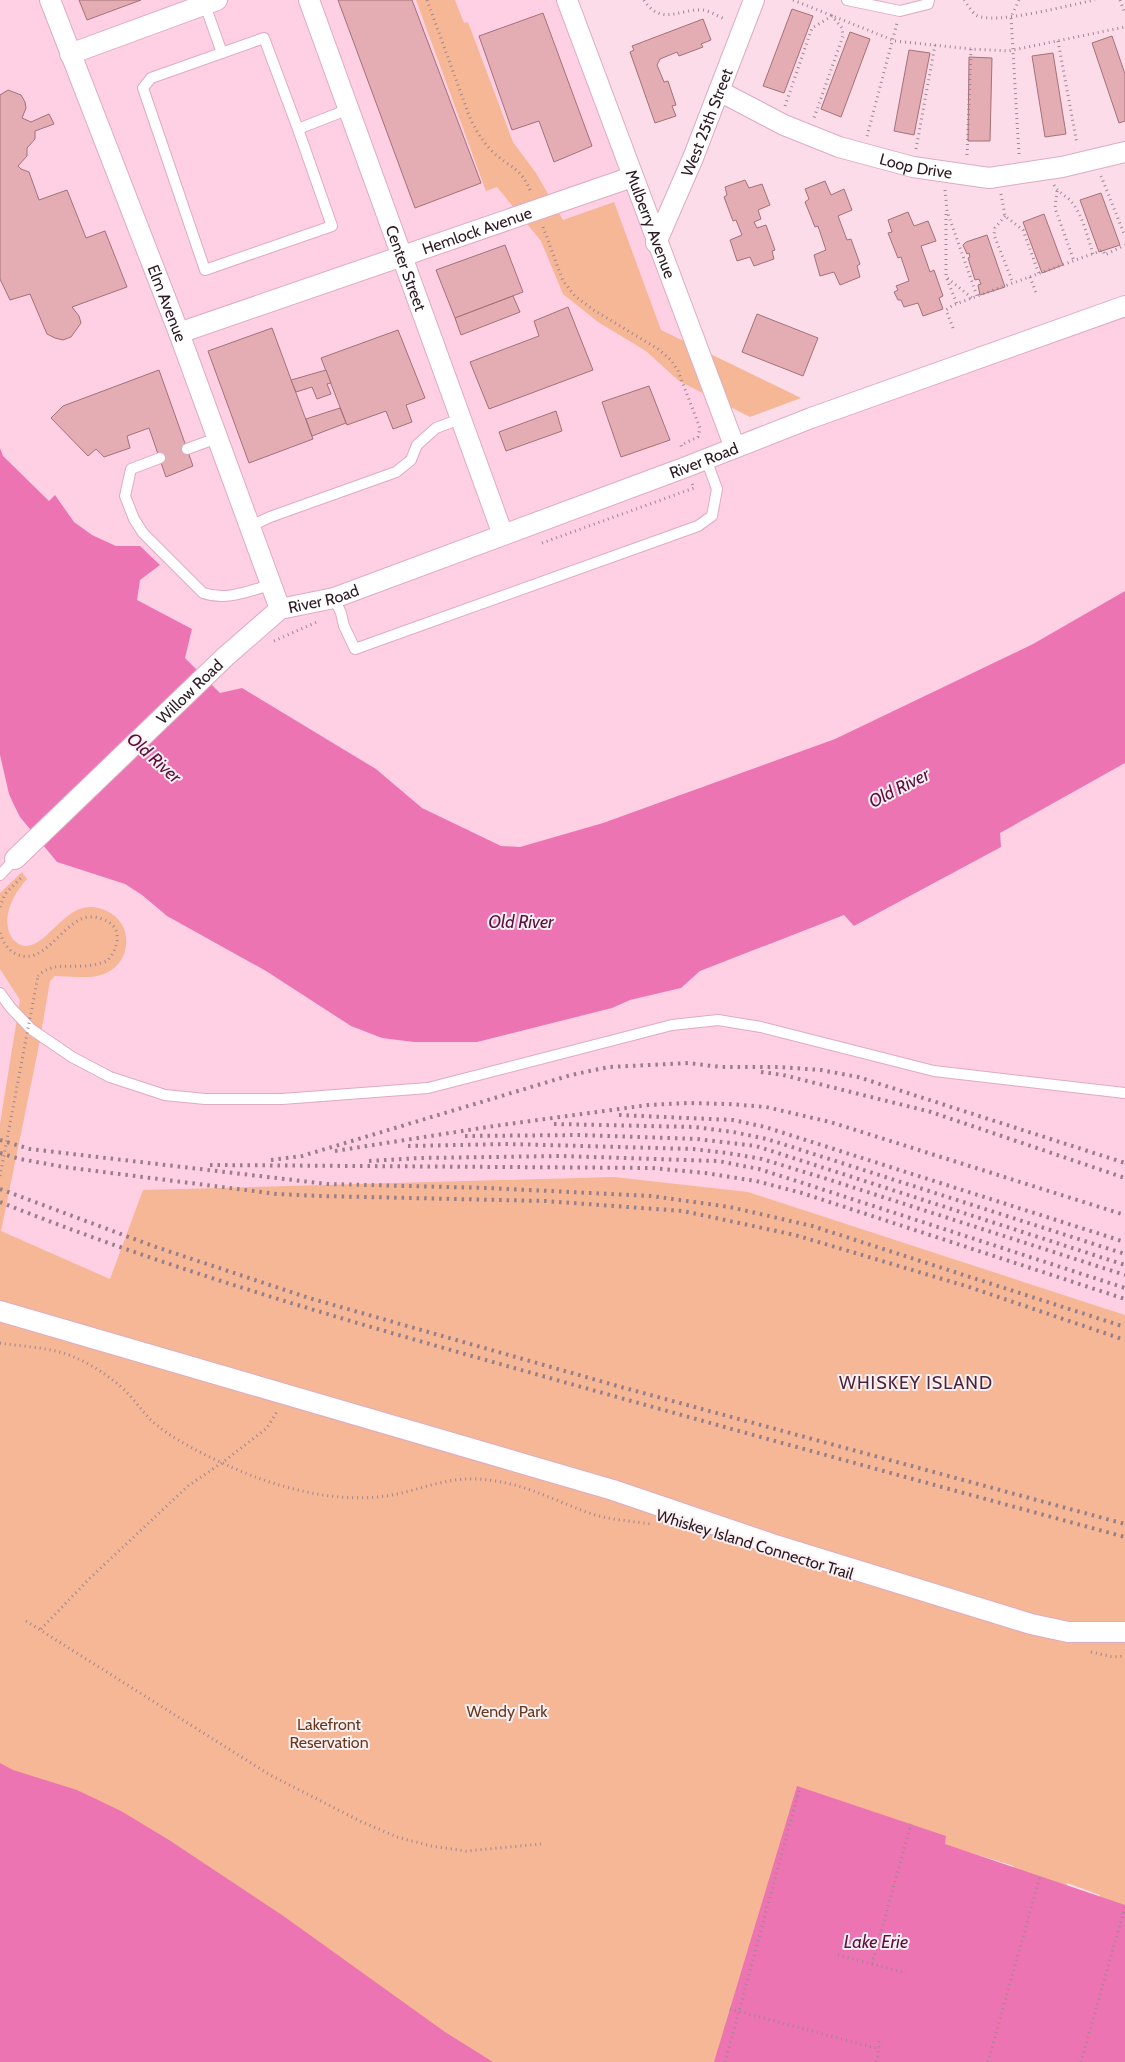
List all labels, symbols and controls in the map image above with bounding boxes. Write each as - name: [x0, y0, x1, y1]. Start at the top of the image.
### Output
- street label: West 25th Street: [677, 65, 737, 179]
- street label: Loop Drive: [877, 149, 954, 183]
- street label: Mulberry Avenue: [621, 167, 679, 281]
- street label: Hemlock Avenue: [420, 203, 534, 259]
- street label: Center Street: [381, 223, 430, 314]
- street label: Elm Avenue: [143, 262, 190, 344]
- street label: River Road: [667, 439, 741, 482]
- street label: River Road: [286, 581, 362, 617]
- street label: Willow Road: [153, 655, 227, 728]
- water label: Old River: [122, 728, 187, 789]
- water label: Old River: [865, 763, 934, 813]
- water label: Old River: [488, 911, 555, 933]
- district label: WHISKEY ISLAND: [839, 1372, 993, 1394]
- street label: Whiskey Island Connector Trail: [654, 1505, 856, 1584]
- park label: Wendy Park: [466, 1702, 548, 1721]
- park label: Lakefront Reservation: [289, 1715, 369, 1752]
- water label: Lake Erie: [844, 1931, 908, 1953]

